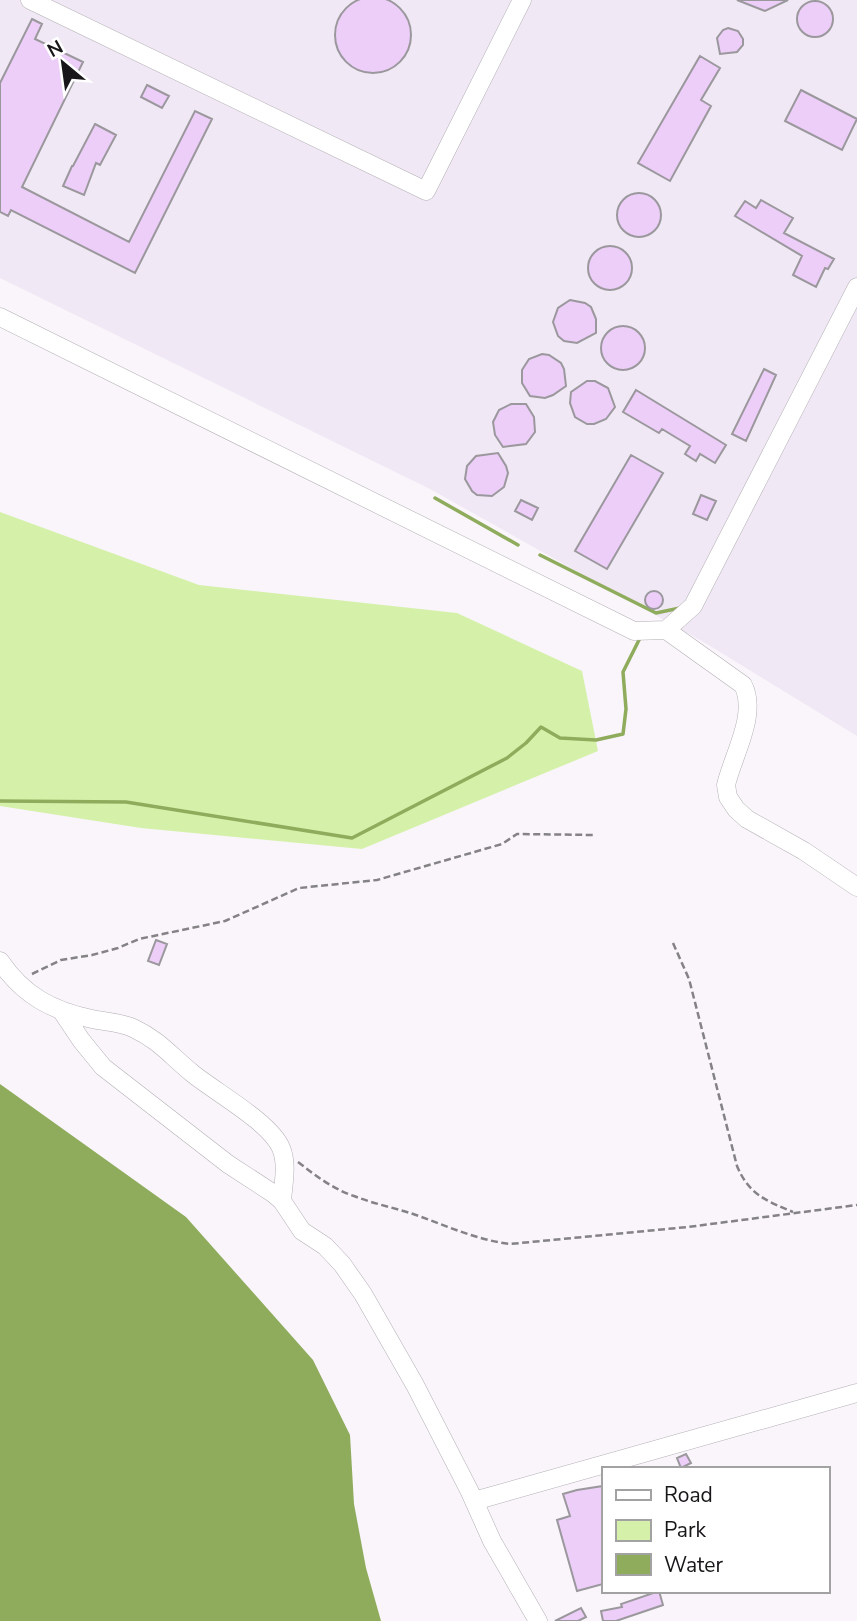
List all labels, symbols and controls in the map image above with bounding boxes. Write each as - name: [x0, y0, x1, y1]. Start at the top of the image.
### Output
- north arrow: [28, 28, 98, 98]
- text: N: [43, 34, 68, 64]
- legend: [602, 1467, 829, 1593]
- text: Road: [664, 1481, 713, 1509]
- text: Park: [664, 1516, 706, 1544]
- text: Water: [664, 1551, 723, 1579]

